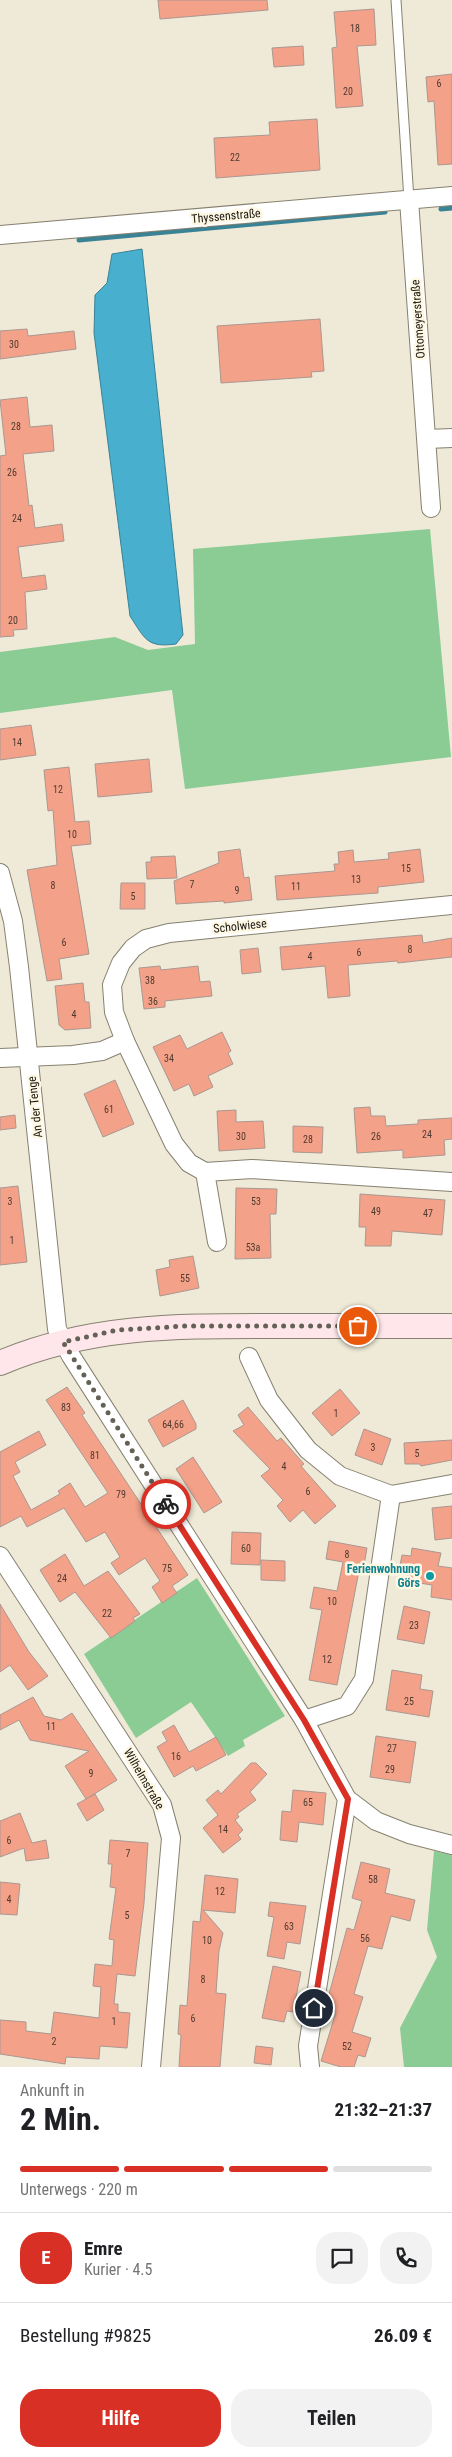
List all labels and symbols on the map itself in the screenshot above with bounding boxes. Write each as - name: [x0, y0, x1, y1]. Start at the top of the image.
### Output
- house number: 18: [350, 23, 360, 34]
- house number: 6: [437, 78, 442, 89]
- house number: 20: [343, 86, 353, 97]
- house number: 22: [230, 152, 240, 163]
- street label: Thyssenstraße: [191, 206, 262, 226]
- street label: Ottomeyerstraße: [408, 279, 428, 359]
- house number: 30: [9, 339, 19, 350]
- house number: 28: [11, 421, 21, 432]
- house number: 26: [7, 467, 17, 478]
- house number: 24: [12, 513, 22, 524]
- house number: 20: [8, 615, 18, 626]
- house number: 14: [12, 737, 22, 748]
- house number: 12: [53, 784, 63, 795]
- house number: 10: [67, 829, 77, 840]
- house number: 15: [401, 863, 411, 874]
- house number: 13: [351, 874, 361, 885]
- house number: 7: [190, 879, 195, 890]
- house number: 8: [51, 880, 56, 891]
- house number: 11: [291, 881, 301, 892]
- house number: 9: [235, 885, 240, 896]
- house number: 5: [131, 891, 136, 902]
- street label: Scholwiese: [213, 916, 268, 936]
- house number: 6: [62, 937, 67, 948]
- house number: 8: [408, 944, 413, 955]
- house number: 6: [357, 947, 362, 958]
- house number: 4: [308, 951, 313, 962]
- house number: 38: [145, 975, 155, 986]
- house number: 36: [148, 996, 158, 1007]
- house number: 4: [72, 1009, 77, 1020]
- house number: 34: [164, 1053, 174, 1064]
- street label: An der Tenge: [25, 1075, 45, 1139]
- house number: 61: [104, 1104, 114, 1115]
- house number: 24: [422, 1129, 432, 1140]
- house number: 30: [236, 1131, 246, 1142]
- house number: 26: [371, 1131, 381, 1142]
- house number: 28: [303, 1134, 313, 1145]
- house number: 3: [8, 1196, 13, 1207]
- house number: 53: [251, 1196, 261, 1207]
- house number: 49: [371, 1206, 381, 1217]
- house number: 47: [423, 1208, 433, 1219]
- house number: 1: [10, 1235, 14, 1246]
- house number: 53a: [246, 1242, 261, 1253]
- house number: 55: [180, 1273, 190, 1284]
- pin: [337, 1305, 379, 1347]
- house number: 83: [61, 1402, 71, 1413]
- house number: 1: [334, 1408, 338, 1419]
- house number: 64,66: [162, 1419, 184, 1430]
- house number: 3: [371, 1442, 376, 1453]
- house number: 5: [415, 1448, 420, 1459]
- house number: 81: [90, 1450, 100, 1461]
- house number: 4: [282, 1461, 287, 1472]
- courier: [141, 1479, 191, 1529]
- house number: 6: [306, 1486, 311, 1497]
- house number: 79: [116, 1489, 126, 1500]
- house number: 60: [241, 1543, 251, 1554]
- house number: 8: [345, 1549, 350, 1560]
- place label: Ferienwohnung Görs: [347, 1562, 421, 1590]
- house number: 75: [162, 1563, 172, 1574]
- marker: Ferienwohnung Görs: [424, 1570, 436, 1582]
- house number: 24: [57, 1573, 67, 1584]
- house number: 10: [327, 1596, 337, 1607]
- house number: 22: [102, 1608, 112, 1619]
- house number: 23: [409, 1620, 419, 1631]
- house number: 12: [322, 1654, 332, 1665]
- house number: 25: [404, 1696, 414, 1707]
- house number: 11: [46, 1721, 56, 1732]
- house number: 27: [387, 1743, 397, 1754]
- street label: Wilhelmstraße: [121, 1746, 167, 1812]
- house number: 16: [171, 1751, 181, 1762]
- house number: 29: [385, 1764, 395, 1775]
- house number: 9: [89, 1768, 94, 1779]
- house number: 65: [303, 1797, 313, 1808]
- house number: 14: [218, 1824, 228, 1835]
- house number: 6: [7, 1835, 12, 1846]
- house number: 7: [126, 1848, 131, 1859]
- house number: 58: [368, 1874, 378, 1885]
- house number: 12: [215, 1886, 225, 1897]
- house number: 4: [7, 1894, 12, 1905]
- house number: 5: [125, 1910, 130, 1921]
- house number: 63: [284, 1921, 294, 1932]
- house number: 56: [360, 1933, 370, 1944]
- house number: 10: [202, 1935, 212, 1946]
- house number: 8: [201, 1974, 206, 1985]
- pin: [293, 1987, 335, 2029]
- house number: 6: [191, 2013, 196, 2024]
- house number: 1: [112, 2016, 116, 2027]
- house number: 2: [52, 2036, 57, 2047]
- house number: 52: [342, 2041, 352, 2052]

